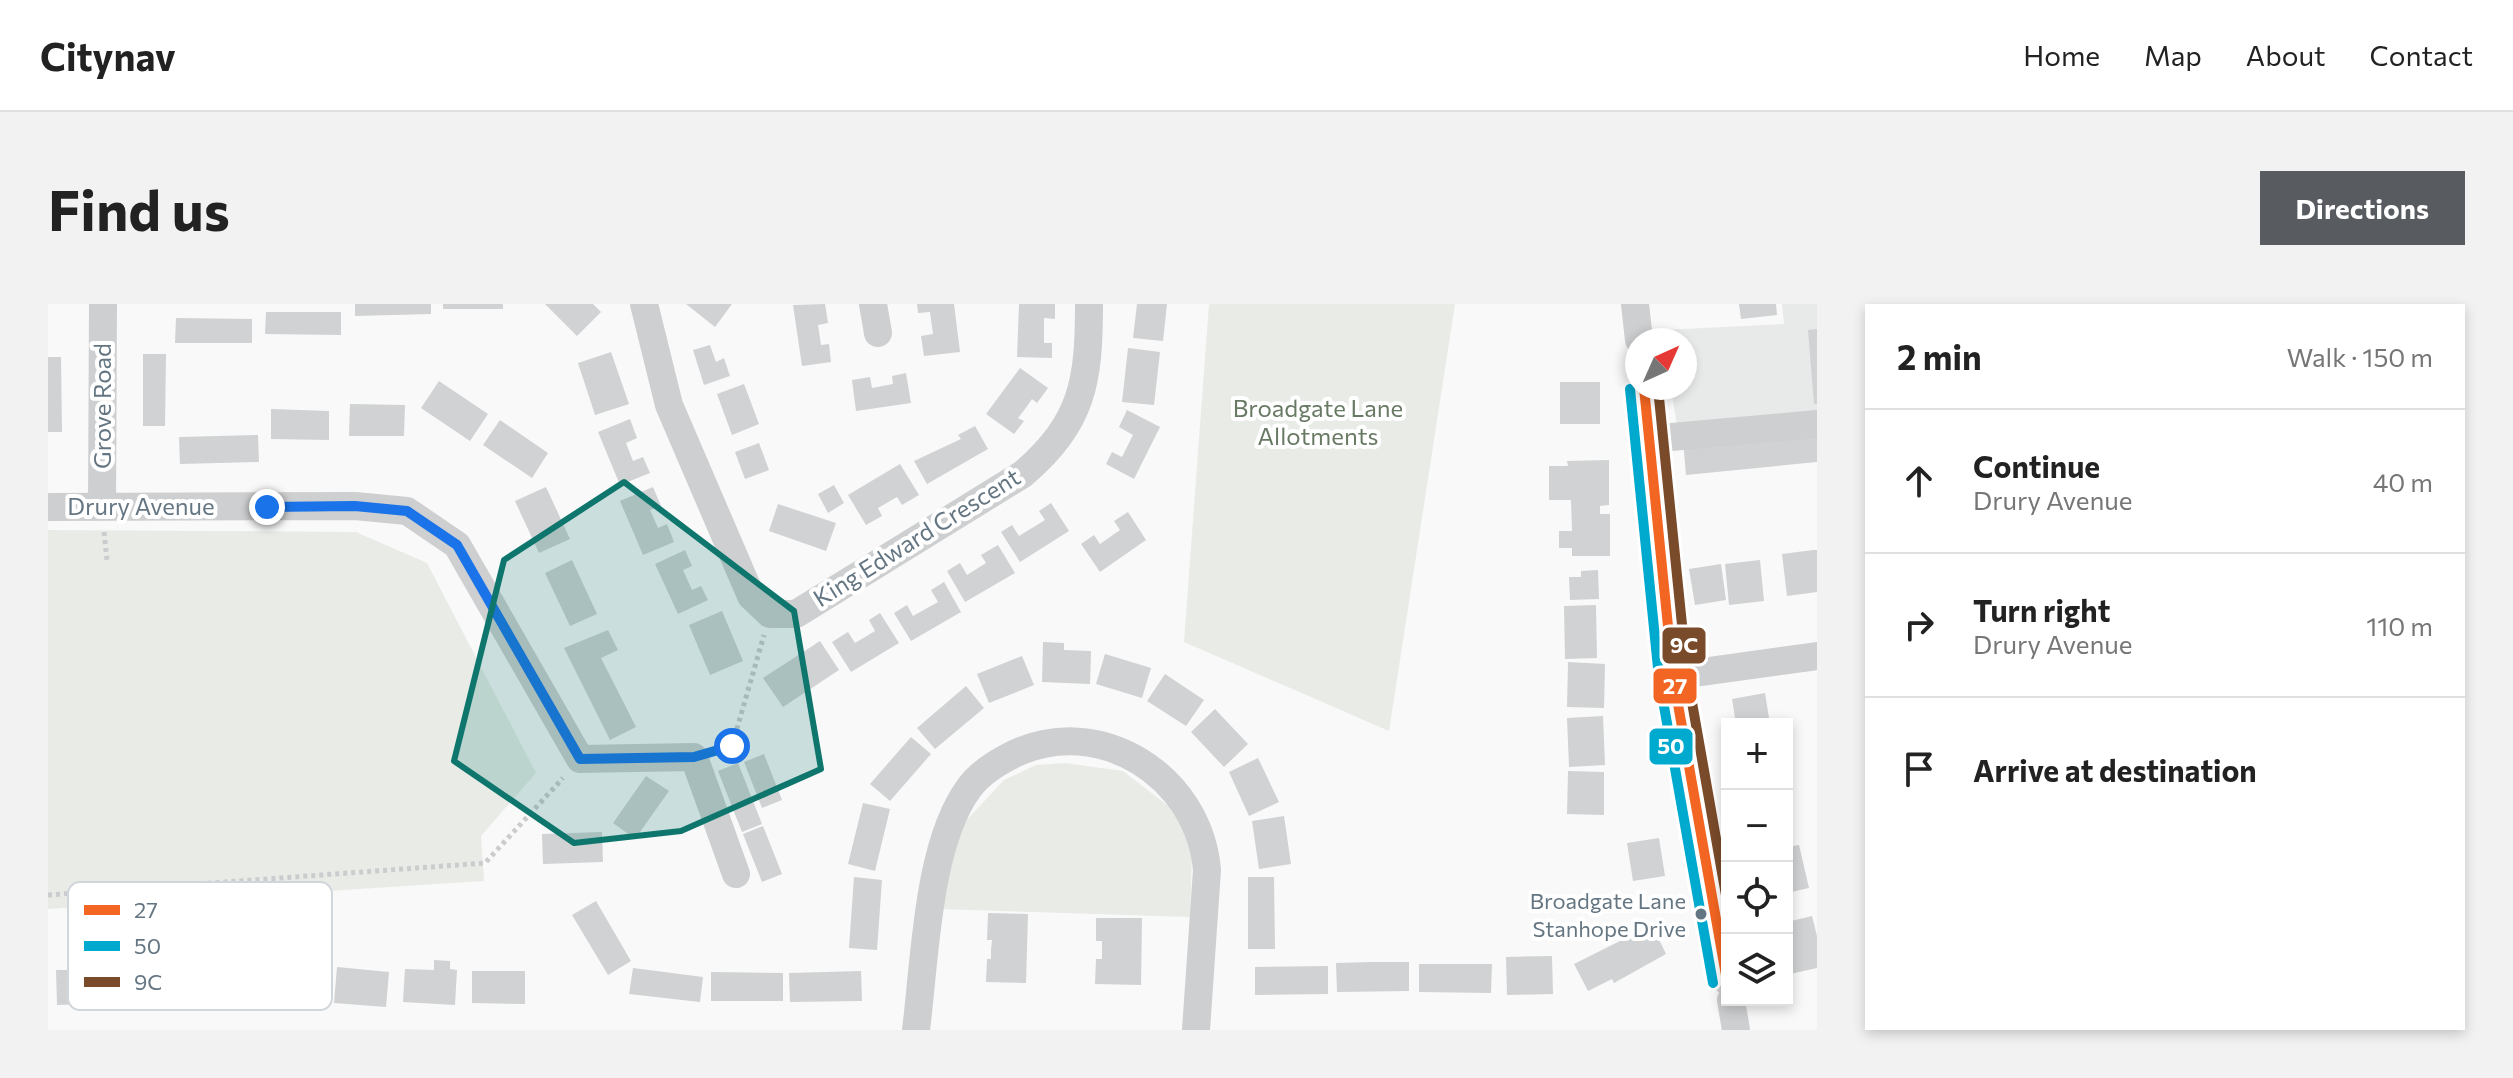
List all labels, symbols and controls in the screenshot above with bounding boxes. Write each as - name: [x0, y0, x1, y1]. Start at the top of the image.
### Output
- text: Citynav: [40, 32, 176, 79]
- text: Home: [2023, 38, 2100, 72]
- text: Map: [2144, 38, 2202, 72]
- text: About: [2246, 38, 2326, 72]
- text: Contact: [2370, 38, 2473, 72]
- button: Directions: [2260, 171, 2465, 245]
- text: Find us: [48, 174, 230, 243]
- north arrow: [1625, 328, 1697, 400]
- text: 2 min: [1897, 335, 1982, 377]
- text: Walk · 150 m: [2287, 341, 2433, 372]
- street label: Grove Road: [87, 343, 116, 469]
- park label: Broadgate Lane Allotments: [1233, 393, 1403, 450]
- text: Continue: [1973, 447, 2100, 484]
- icon: ahead: [1897, 459, 1941, 503]
- street label: King Edward Crescent: [808, 461, 1025, 612]
- text: 40 m: [2373, 466, 2433, 497]
- text: Drury Avenue: [1973, 484, 2133, 515]
- route end: [249, 489, 285, 525]
- street label: Drury Avenue: [67, 491, 215, 520]
- text: Turn right: [1973, 591, 2110, 628]
- icon: right: [1897, 603, 1941, 647]
- text: 110 m: [2366, 610, 2433, 641]
- line badge: 9C: [1661, 626, 1707, 665]
- text: Drury Avenue: [1973, 628, 2133, 659]
- text: 9C: [1670, 631, 1698, 658]
- line badge: 27: [1652, 667, 1698, 705]
- text: 27: [1663, 672, 1687, 699]
- map controls: [1721, 718, 1793, 1006]
- button: +: [1721, 718, 1793, 790]
- line badge: 50: [1648, 727, 1694, 766]
- route start: [714, 728, 750, 764]
- text: 50: [1657, 732, 1685, 759]
- icon: arrive: [1897, 747, 1941, 791]
- text: Arrive at destination: [1973, 751, 2257, 788]
- button: −: [1721, 790, 1793, 862]
- button: locate: [1721, 862, 1793, 934]
- legend: [68, 882, 332, 1010]
- place label: Broadgate Lane Stanhope Drive: [1530, 887, 1686, 942]
- text: 27: [134, 896, 158, 923]
- marker: Broadgate Lane Stanhope Drive: [1693, 906, 1709, 922]
- text: 50: [134, 932, 161, 959]
- button: layers: [1721, 934, 1793, 1006]
- text: 9C: [134, 968, 162, 995]

